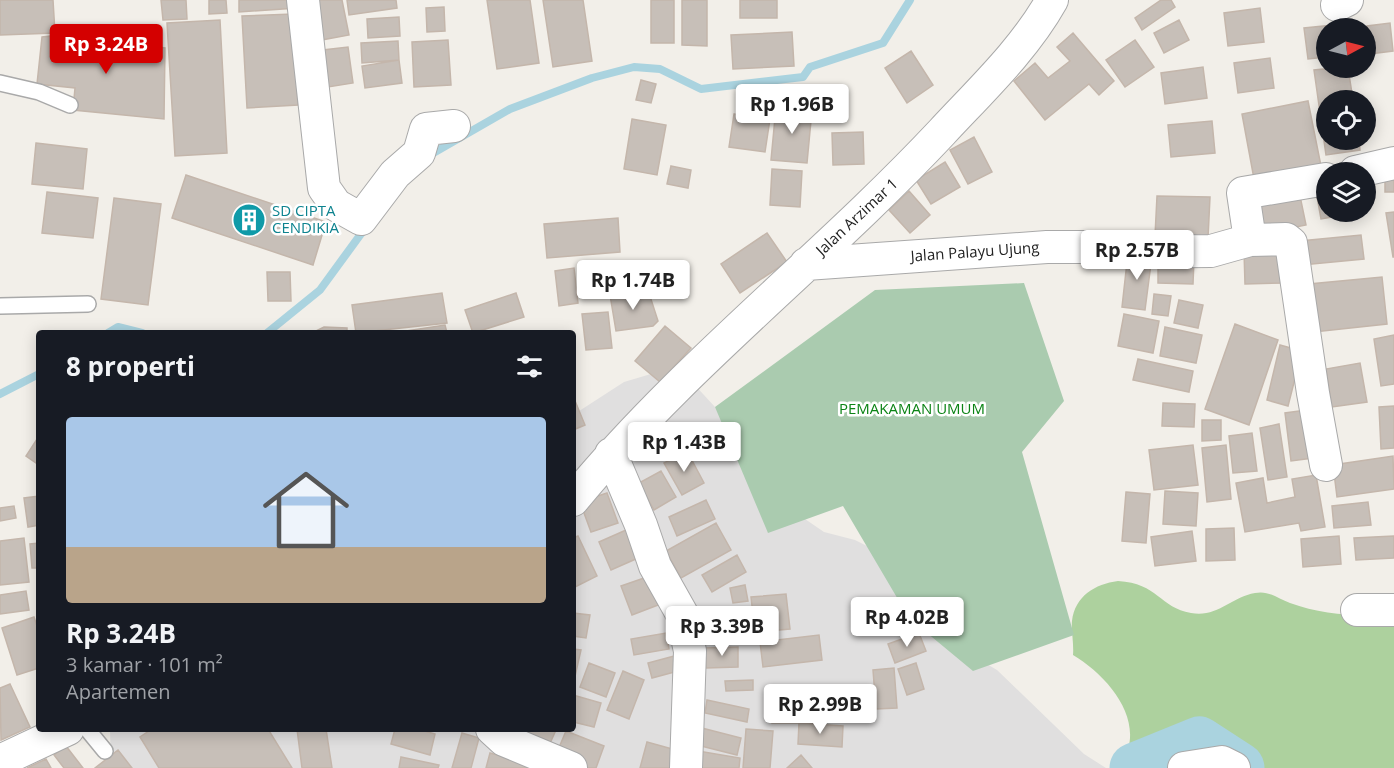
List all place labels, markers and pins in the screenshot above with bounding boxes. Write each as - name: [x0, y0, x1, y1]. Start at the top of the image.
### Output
- pin: Rp 3.24B: [44, 24, 168, 75]
- pin: Rp 1.96B: [730, 84, 854, 135]
- place label: SD CIPTA CENDIKIA: [272, 200, 340, 237]
- building icon: SD CIPTA CENDIKIA: [231, 202, 267, 238]
- pin: Rp 2.57B: [1075, 230, 1199, 281]
- pin: Rp 1.74B: [571, 260, 695, 311]
- pin: Rp 1.43B: [622, 422, 746, 473]
- pin: Rp 4.02B: [845, 597, 969, 648]
- pin: Rp 3.39B: [660, 606, 784, 657]
- pin: Rp 2.99B: [758, 684, 882, 735]

